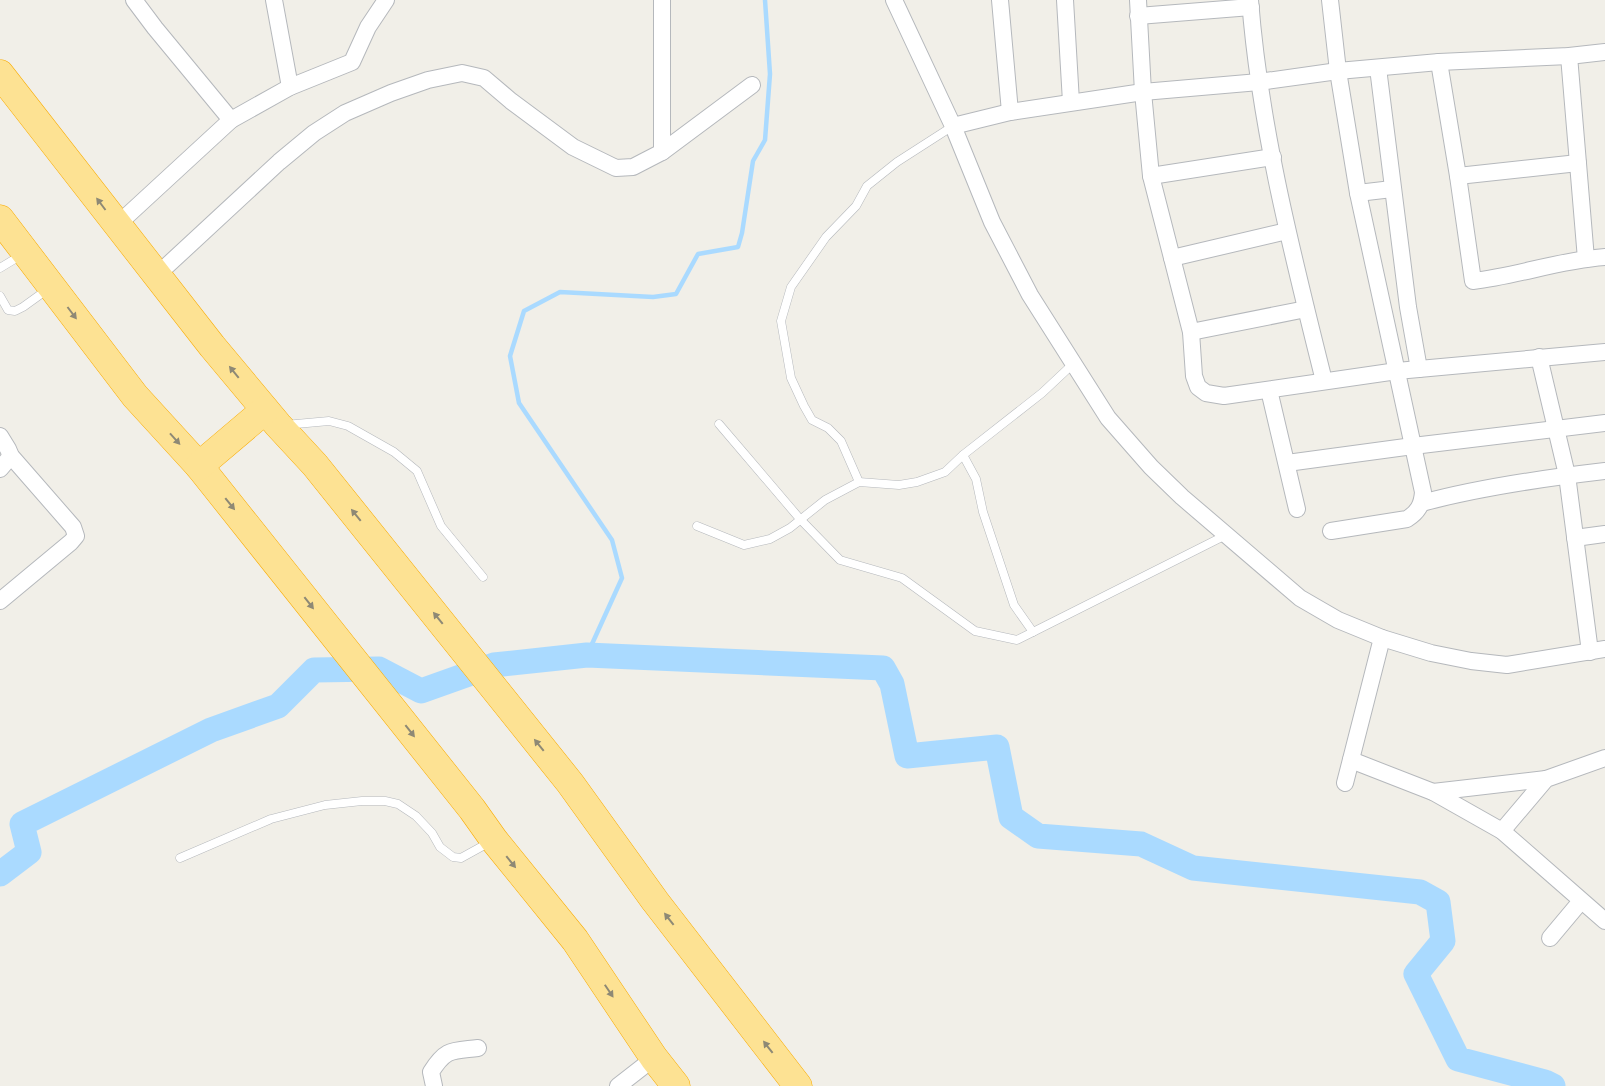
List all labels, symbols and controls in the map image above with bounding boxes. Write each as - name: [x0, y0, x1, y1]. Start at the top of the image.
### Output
- one-way arrow: [95, 198, 106, 211]
- one-way arrow: [67, 306, 78, 319]
- one-way arrow: [228, 366, 239, 379]
- one-way arrow: [169, 432, 180, 445]
- one-way arrow: [224, 497, 235, 510]
- one-way arrow: [350, 509, 361, 522]
- one-way arrow: [304, 596, 315, 609]
- one-way arrow: [433, 611, 443, 625]
- one-way arrow: [404, 724, 415, 737]
- one-way arrow: [534, 739, 545, 752]
- one-way arrow: [506, 855, 517, 868]
- one-way arrow: [664, 913, 675, 926]
- one-way arrow: [605, 984, 614, 998]
- one-way arrow: [763, 1041, 774, 1054]

